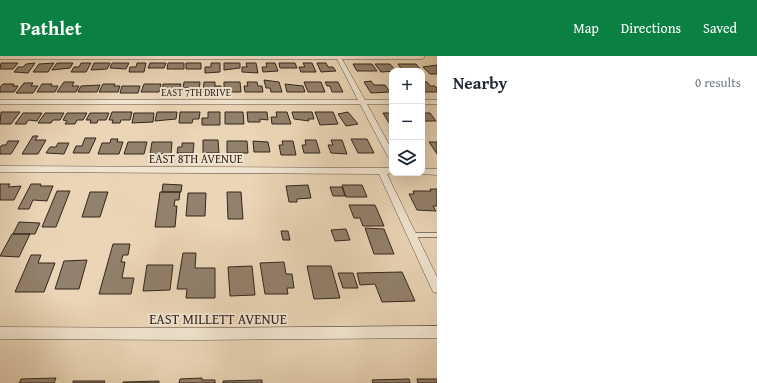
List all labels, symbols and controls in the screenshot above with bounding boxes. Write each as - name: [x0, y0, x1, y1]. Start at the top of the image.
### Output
- text: Pathlet: [20, 14, 82, 42]
- text: Map: [573, 18, 599, 38]
- text: Directions: [621, 18, 681, 38]
- text: Saved: [703, 18, 737, 38]
- map controls: [389, 68, 425, 176]
- button: +: [389, 68, 425, 104]
- text: Nearby: [453, 70, 507, 95]
- text: 0 results: [695, 73, 741, 92]
- street label: EAST 7TH DRIVE: [161, 85, 231, 100]
- button: −: [389, 104, 425, 140]
- button: layers: [389, 140, 425, 176]
- street label: EAST 8TH AVENUE: [149, 150, 243, 167]
- street label: EAST MILLETT AVENUE: [149, 309, 287, 329]

